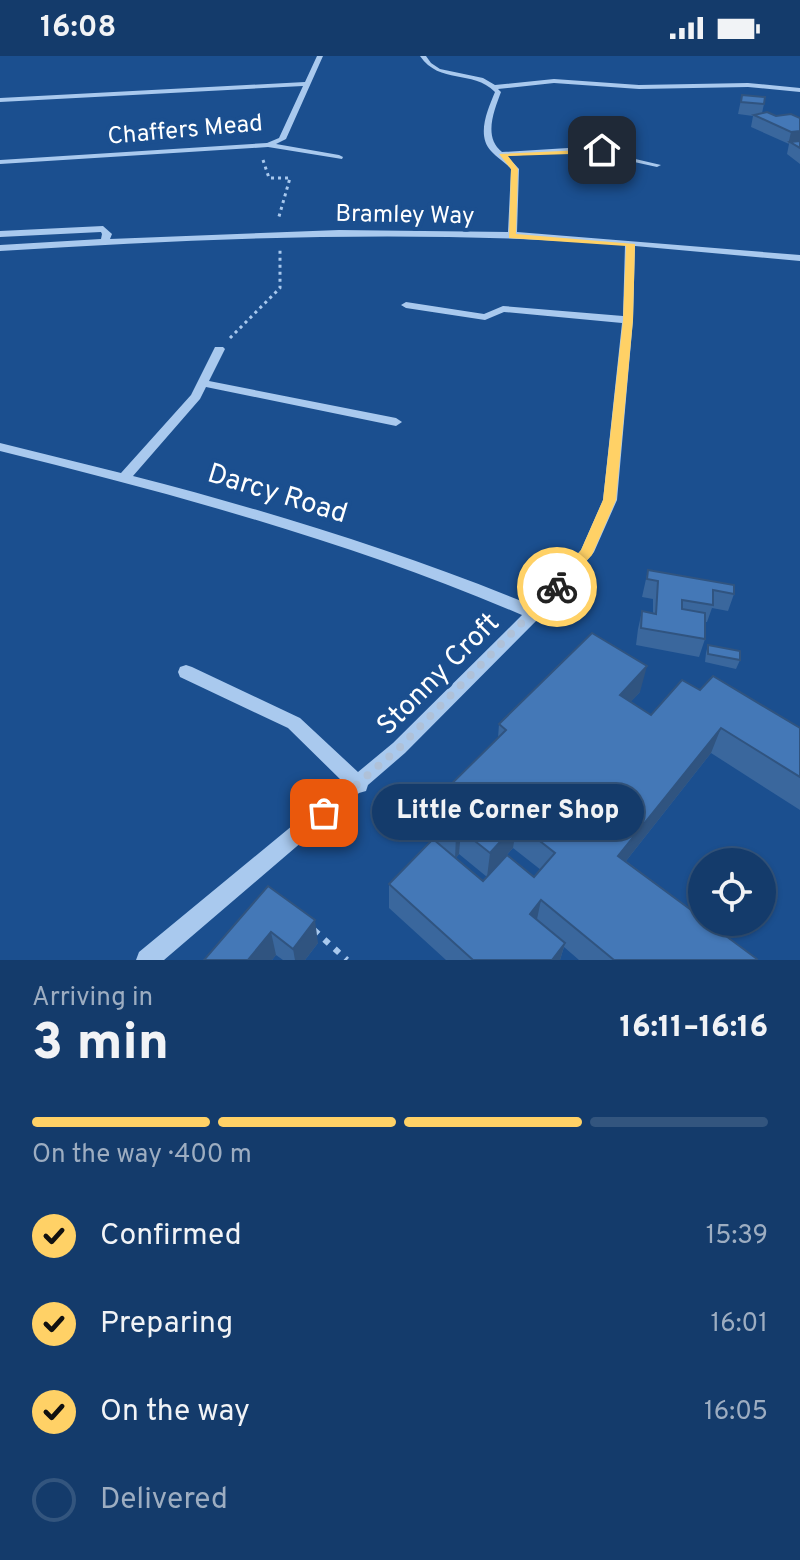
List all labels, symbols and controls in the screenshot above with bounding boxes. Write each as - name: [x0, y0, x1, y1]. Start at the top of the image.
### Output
- text: 16:08: [40, 10, 116, 47]
- street label: Chaffers Mead: [106, 109, 264, 153]
- pin: [568, 116, 636, 184]
- icon: home: [580, 128, 624, 172]
- street label: Bramley Way: [335, 200, 475, 232]
- street label: Darcy Road: [203, 457, 351, 533]
- courier: [517, 547, 597, 627]
- icon: bike: [535, 565, 579, 609]
- street label: Stonny Croft: [370, 606, 508, 744]
- pin: [290, 779, 358, 847]
- callout: Little Corner Shop: [372, 785, 644, 841]
- icon: bag: [302, 791, 346, 835]
- text: Little Corner Shop: [396, 795, 620, 828]
- map controls: [688, 848, 776, 936]
- button: locate: [688, 848, 776, 936]
- text: Arriving in: [32, 982, 153, 1015]
- text: 16:11–16:16: [620, 1010, 768, 1047]
- text: 3 min: [32, 1012, 169, 1078]
- text: On the way · 400 m: [32, 1139, 252, 1172]
- icon: check: [32, 1214, 76, 1258]
- text: Confirmed: [100, 1218, 242, 1255]
- text: 15:39: [706, 1220, 768, 1253]
- icon: check: [32, 1302, 76, 1346]
- text: Preparing: [100, 1306, 233, 1343]
- text: 16:01: [711, 1308, 768, 1341]
- icon: check: [32, 1390, 76, 1434]
- text: On the way: [100, 1394, 250, 1431]
- text: 16:05: [704, 1396, 768, 1429]
- text: Delivered: [100, 1482, 228, 1519]

